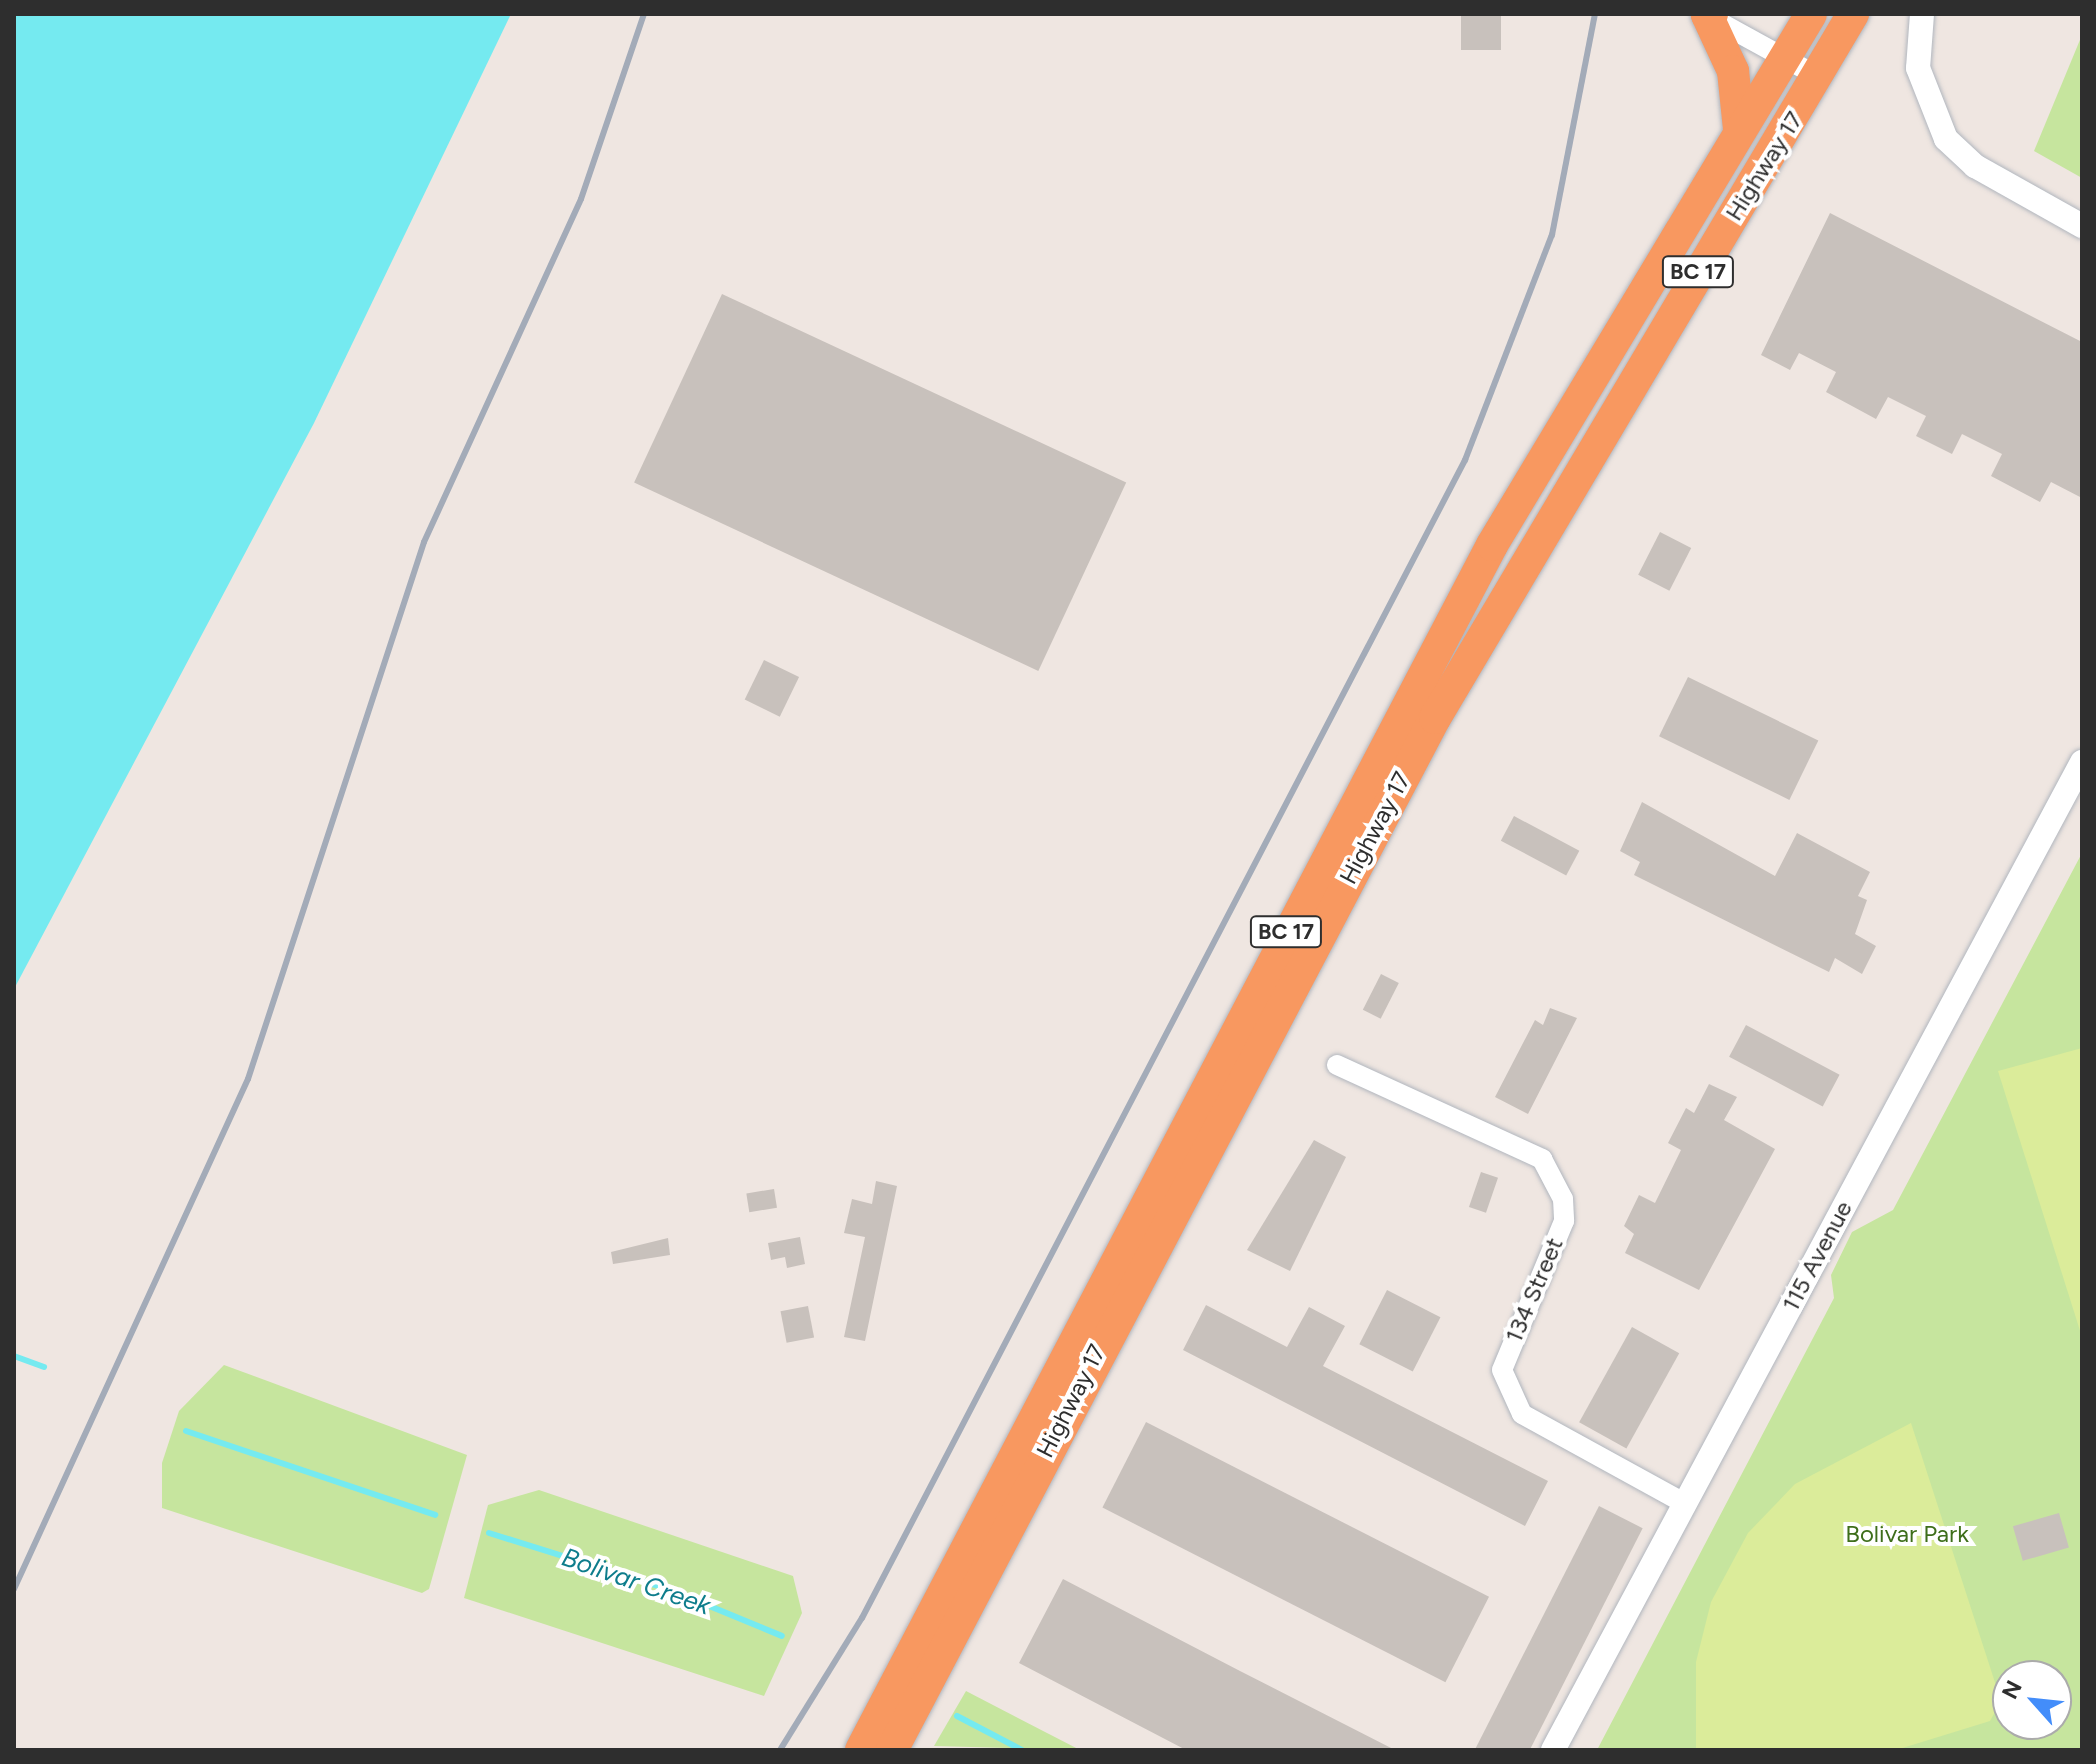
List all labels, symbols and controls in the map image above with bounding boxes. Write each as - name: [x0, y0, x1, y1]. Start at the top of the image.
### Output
- street label: Highway 17: [1719, 106, 1809, 226]
- road number: BC 17: [1660, 254, 1736, 290]
- street label: Highway 17: [1333, 767, 1417, 889]
- road number: BC 17: [1248, 914, 1324, 950]
- street label: 115 Avenue: [1776, 1196, 1858, 1316]
- street label: 134 Street: [1499, 1233, 1569, 1347]
- street label: Highway 17: [1030, 1340, 1112, 1462]
- park label: Bolivar Park: [1845, 1520, 1969, 1548]
- water label: Bolivar Creek: [558, 1542, 714, 1622]
- north arrow: [1992, 1660, 2072, 1740]
- text: N: [1996, 1676, 2028, 1704]

